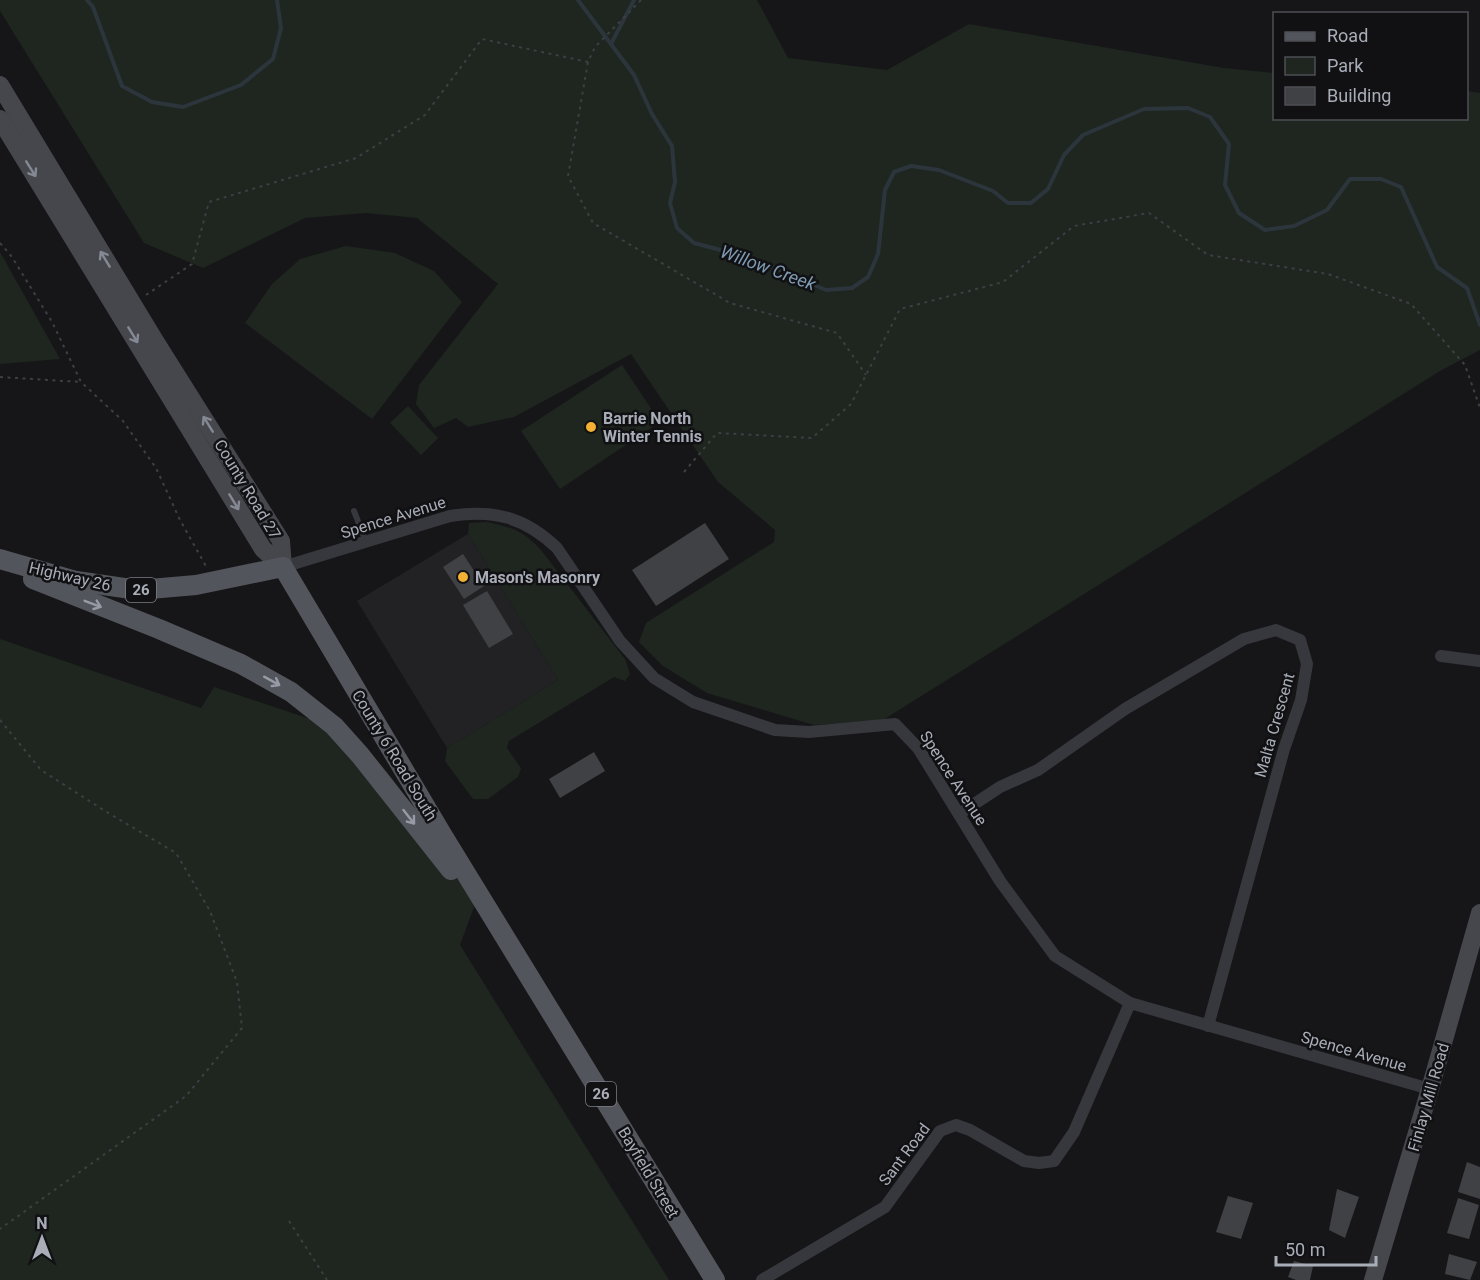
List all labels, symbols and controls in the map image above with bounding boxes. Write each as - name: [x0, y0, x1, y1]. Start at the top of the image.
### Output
- legend: [1273, 12, 1468, 120]
- text: Road: [1327, 25, 1368, 46]
- text: Park: [1327, 55, 1364, 76]
- text: Building: [1327, 85, 1391, 106]
- one-way arrow: [25, 160, 37, 177]
- water label: Willow Creek: [717, 241, 820, 295]
- one-way arrow: [98, 251, 110, 268]
- one-way arrow: [127, 326, 139, 343]
- place label: Barrie North Winter Tennis: [603, 409, 702, 446]
- one-way arrow: [202, 416, 214, 433]
- marker: Barrie North Winter Tennis: [584, 420, 598, 434]
- street label: County Road 27: [210, 436, 285, 542]
- street label: Spence Avenue: [338, 492, 448, 542]
- one-way arrow: [229, 493, 241, 510]
- street label: Highway 26: [27, 558, 113, 595]
- place label: Mason's Masonry: [475, 568, 601, 587]
- marker: Mason's Masonry: [456, 570, 470, 584]
- road number: 26: [126, 578, 156, 602]
- one-way arrow: [83, 599, 102, 610]
- street label: Malta Crescent: [1250, 671, 1298, 780]
- one-way arrow: [262, 676, 280, 687]
- street label: County 6 Road South: [348, 686, 441, 824]
- street label: Spence Avenue: [916, 727, 991, 829]
- one-way arrow: [403, 809, 416, 825]
- street label: Spence Avenue: [1299, 1027, 1409, 1076]
- street label: Finlay Mill Road: [1404, 1041, 1453, 1154]
- road number: 26: [586, 1082, 616, 1106]
- street label: Sant Road: [875, 1119, 934, 1189]
- street label: Bayfield Street: [614, 1123, 683, 1221]
- north arrow: [12, 1208, 72, 1268]
- text: N: [36, 1214, 48, 1233]
- scale bar: [1276, 1229, 1376, 1267]
- text: 50 m: [1285, 1239, 1325, 1260]

